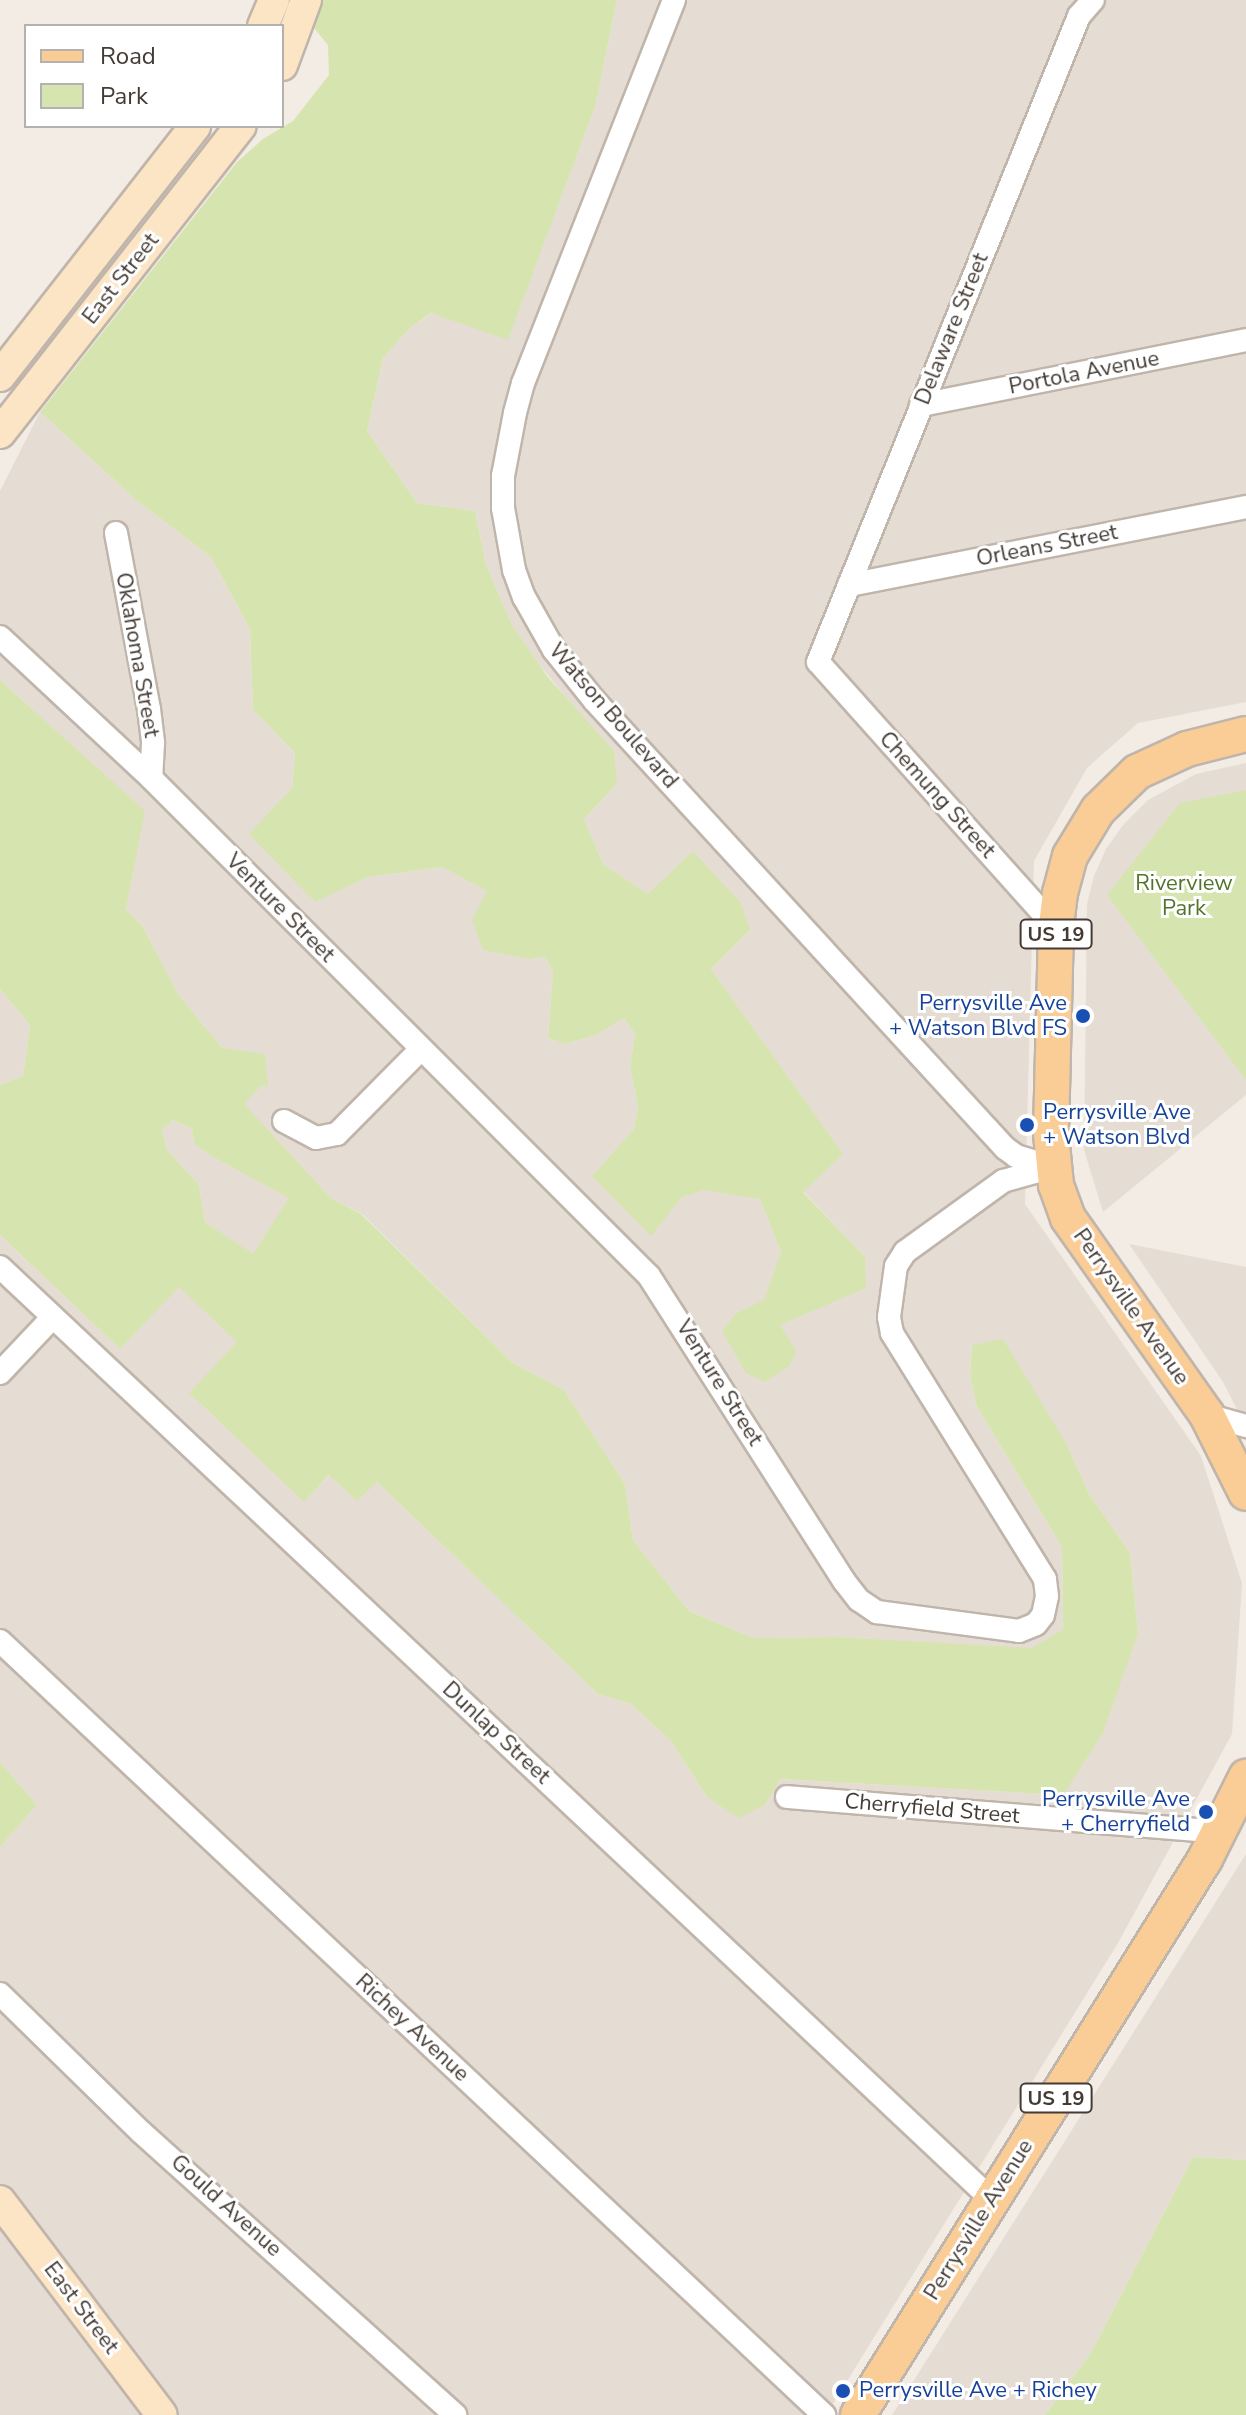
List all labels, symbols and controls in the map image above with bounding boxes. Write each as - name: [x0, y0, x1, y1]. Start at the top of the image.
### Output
- legend: [24, 24, 284, 128]
- text: Road: [100, 40, 156, 72]
- text: Park: [100, 80, 148, 112]
- street label: East Street: [77, 228, 165, 330]
- street label: Delaware Street: [910, 249, 994, 409]
- street label: Portola Avenue: [1007, 345, 1161, 401]
- street label: Orleans Street: [974, 519, 1120, 573]
- street label: Oklahoma Street: [110, 571, 164, 739]
- street label: Watson Boulevard: [543, 638, 683, 794]
- street label: Chemung Street: [873, 726, 1001, 864]
- street label: Venture Street: [220, 848, 340, 968]
- park label: Riverview Park: [1135, 870, 1233, 922]
- road number: US 19: [1018, 918, 1094, 950]
- place label: Perrysville Ave + Watson Blvd FS: [889, 990, 1067, 1042]
- marker: Perrysville Ave + Watson Blvd FS: [1074, 1007, 1092, 1025]
- place label: Perrysville Ave + Watson Blvd: [1043, 1099, 1191, 1150]
- marker: Perrysville Ave + Watson Blvd: [1018, 1116, 1036, 1134]
- street label: Perrysville Avenue: [1067, 1224, 1195, 1390]
- street label: Venture Street: [670, 1315, 768, 1451]
- street label: Dunlap Street: [437, 1676, 555, 1790]
- place label: Perrysville Ave + Cherryfield: [1042, 1786, 1190, 1838]
- street label: Cherryfield Street: [843, 1788, 1021, 1830]
- marker: Perrysville Ave + Cherryfield: [1197, 1803, 1215, 1821]
- street label: Richey Avenue: [350, 1969, 474, 2087]
- road number: US 19: [1018, 2082, 1094, 2114]
- street label: Perrysville Avenue: [919, 2135, 1039, 2305]
- street label: Gould Avenue: [165, 2149, 287, 2263]
- street label: East Street: [38, 2257, 124, 2359]
- place label: Perrysville Ave + Richey: [859, 2378, 1097, 2404]
- marker: Perrysville Ave + Richey: [834, 2382, 852, 2400]

